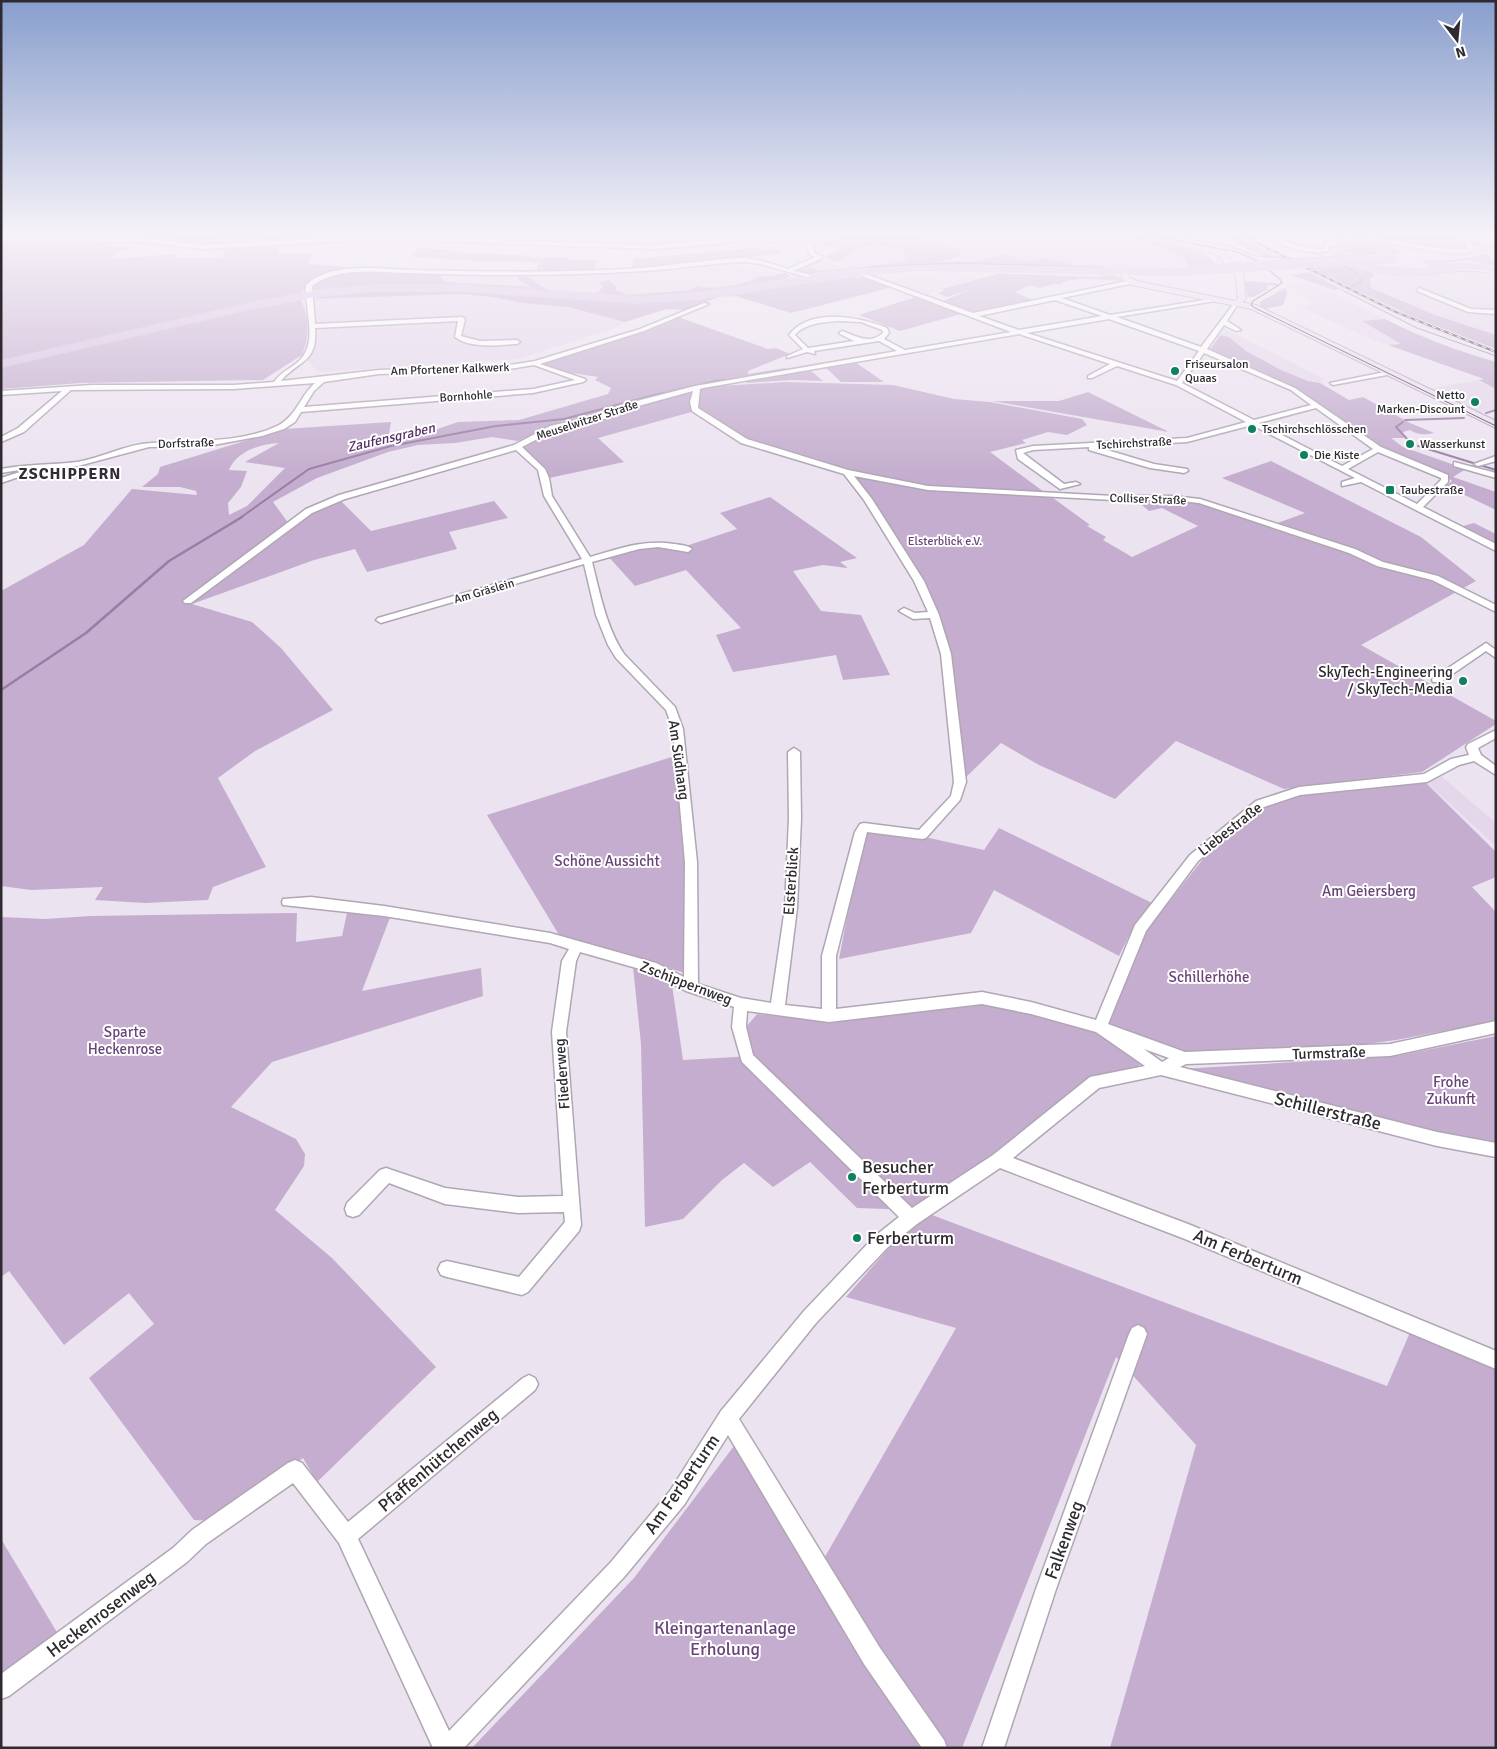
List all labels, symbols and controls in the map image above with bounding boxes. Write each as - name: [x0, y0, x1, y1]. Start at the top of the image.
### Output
- north arrow: [1432, 15, 1482, 65]
- text: N: [1453, 43, 1467, 62]
- place label: Friseursalon Quaas: [1185, 357, 1249, 386]
- street label: Am Pfortener Kalkwerk: [390, 360, 510, 379]
- marker: Friseursalon Quaas: [1169, 365, 1181, 377]
- street label: Bornhohle: [439, 387, 493, 406]
- place label: Netto Marken-Discount: [1377, 388, 1465, 417]
- marker: Netto Marken-Discount: [1469, 396, 1481, 408]
- street label: Meuselwitzer Straße: [534, 397, 640, 444]
- water label: Zaufensgraben: [346, 419, 437, 456]
- place label: Tschirchschlösschen: [1262, 422, 1366, 437]
- marker: Tschirchschlösschen: [1246, 423, 1258, 435]
- street label: Tschirchstraße: [1096, 434, 1172, 453]
- street label: Dorfstraße: [158, 435, 214, 452]
- place label: Wasserkunst: [1420, 437, 1485, 452]
- marker: Wasserkunst: [1404, 438, 1416, 450]
- place label: Die Kiste: [1314, 448, 1359, 463]
- marker: Die Kiste: [1298, 449, 1310, 461]
- district label: ZSCHIPPERN: [19, 464, 121, 484]
- place label: Taubestraße: [1400, 483, 1463, 498]
- marker: Taubestraße: [1384, 484, 1396, 496]
- street label: Colliser Straße: [1109, 491, 1187, 508]
- park label: Elsterblick e.V.: [908, 534, 982, 549]
- street label: Am Gräslein: [452, 576, 516, 607]
- place label: SkyTech-Engineering / SkyTech-Media: [1318, 663, 1453, 698]
- marker: SkyTech-Engineering / SkyTech-Media: [1457, 675, 1469, 687]
- street label: Am Südhang: [664, 719, 694, 801]
- street label: Liebestraße: [1194, 798, 1266, 860]
- street label: Elsterblick: [780, 846, 802, 916]
- park label: Schöne Aussicht: [554, 852, 660, 870]
- park label: Am Geiersberg: [1322, 882, 1416, 900]
- street label: Zschippernweg: [637, 957, 735, 1009]
- park label: Schillerhöhe: [1169, 968, 1249, 986]
- park label: Sparte Heckenrose: [88, 1023, 162, 1058]
- street label: Fliederweg: [551, 1038, 573, 1110]
- street label: Turmstraße: [1292, 1043, 1366, 1063]
- park label: Frohe Zukunft: [1426, 1073, 1476, 1108]
- street label: Schillerstraße: [1272, 1087, 1384, 1135]
- place label: Besucher Ferberturm: [862, 1156, 949, 1199]
- marker: Besucher Ferberturm: [846, 1171, 858, 1183]
- street label: Am Ferberturm: [1190, 1224, 1306, 1290]
- place label: Ferberturm: [867, 1227, 954, 1249]
- marker: Ferberturm: [851, 1232, 863, 1244]
- street label: Pfaffenhütchenweg: [374, 1403, 502, 1517]
- street label: Am Ferberturm: [640, 1430, 724, 1538]
- street label: Falkenweg: [1040, 1498, 1088, 1582]
- street label: Heckenrosenweg: [42, 1566, 160, 1662]
- park label: Kleingartenanlage Erholung: [654, 1617, 796, 1660]

